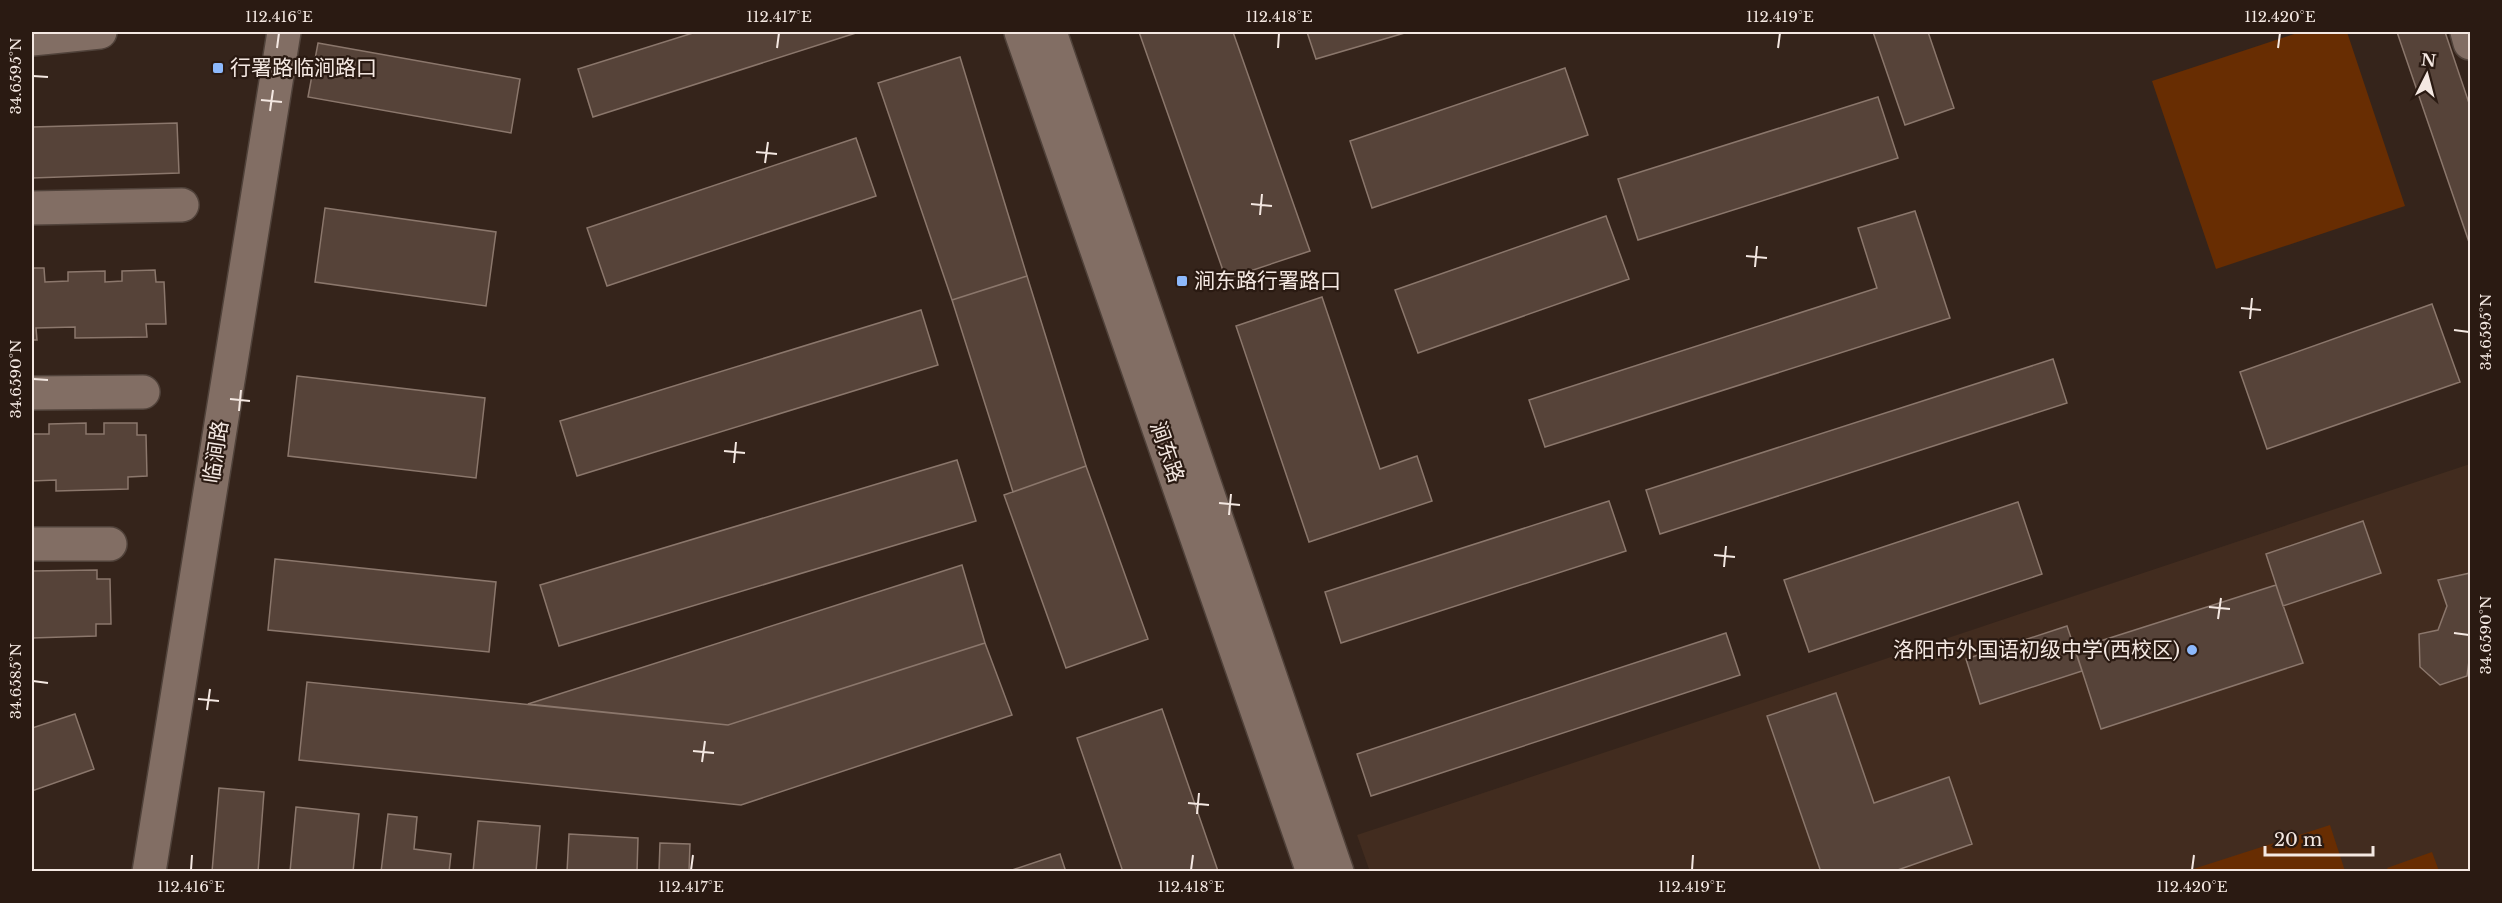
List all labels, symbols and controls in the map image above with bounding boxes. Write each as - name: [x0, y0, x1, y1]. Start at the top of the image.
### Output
- text: 112.416°E: [245, 7, 313, 26]
- text: 112.417°E: [746, 7, 812, 26]
- text: 112.418°E: [1245, 7, 1313, 26]
- text: 112.419°E: [1746, 7, 1814, 26]
- text: 112.420°E: [2244, 7, 2316, 26]
- text: 34.6595°N: [6, 38, 25, 114]
- north arrow: [2397, 45, 2457, 105]
- text: N: [2420, 49, 2437, 71]
- place label: 行署路临涧路口: [230, 55, 377, 81]
- marker: 行署路临涧路口: [211, 61, 225, 75]
- place label: 涧东路行署路口: [1194, 268, 1341, 294]
- marker: 涧东路行署路口: [1175, 274, 1189, 288]
- text: 34.6595°N: [2476, 294, 2495, 370]
- text: 34.6590°N: [6, 339, 25, 419]
- street label: 涧东路: [1144, 418, 1190, 486]
- street label: 临涧路: [198, 419, 234, 485]
- text: 34.6590°N: [2476, 595, 2495, 675]
- place label: 洛阳市外国语初级中学(西校区): [1893, 637, 2180, 663]
- text: 34.6585°N: [6, 643, 25, 719]
- marker: 洛阳市外国语初级中学(西校区): [2185, 643, 2199, 657]
- scale bar: [2265, 819, 2373, 857]
- text: 20 m: [2274, 829, 2322, 851]
- text: 112.416°E: [157, 877, 225, 896]
- text: 112.417°E: [658, 877, 724, 896]
- text: 112.418°E: [1157, 877, 1225, 896]
- text: 112.419°E: [1658, 877, 1726, 896]
- text: 112.420°E: [2156, 877, 2228, 896]

